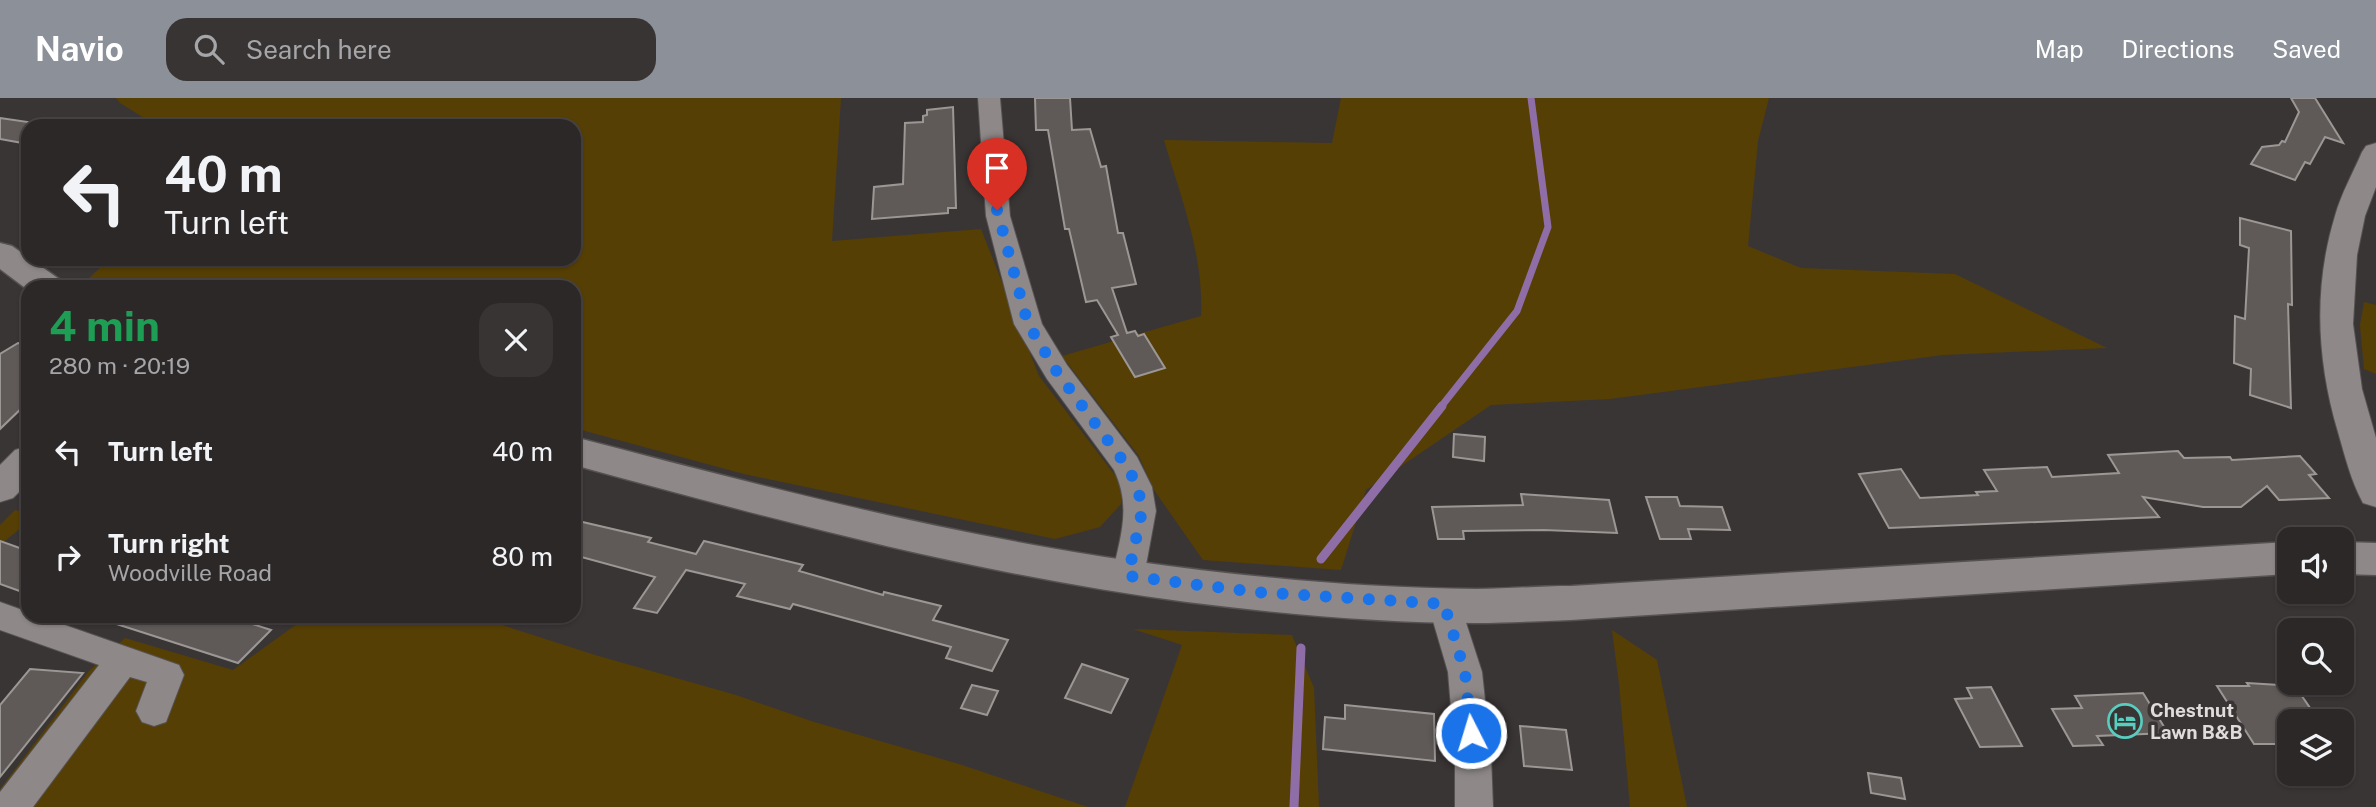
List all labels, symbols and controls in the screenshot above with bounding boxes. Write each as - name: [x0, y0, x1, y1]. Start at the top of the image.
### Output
- search box: [166, 18, 656, 81]
- text: Navio: [35, 30, 124, 68]
- icon: search: [190, 30, 228, 68]
- text: Search here: [246, 34, 392, 65]
- text: Map: [2035, 35, 2084, 63]
- text: Directions: [2122, 35, 2234, 63]
- text: Saved: [2272, 35, 2341, 63]
- pin: [967, 138, 1027, 210]
- text: 40 m: [164, 145, 283, 203]
- icon: left: [49, 147, 140, 238]
- icon: arrive: [978, 149, 1016, 187]
- text: Turn left: [164, 204, 289, 241]
- text: 4 min: [49, 301, 160, 350]
- button: close: [479, 303, 553, 377]
- text: 280 m · 20:19: [49, 352, 190, 379]
- icon: left: [49, 433, 87, 471]
- text: Turn left: [108, 436, 213, 467]
- text: 40 m: [492, 436, 553, 467]
- map controls: [2277, 527, 2354, 786]
- button: sound: [2277, 527, 2354, 604]
- text: Turn right: [108, 528, 230, 559]
- icon: right: [49, 538, 87, 576]
- text: 80 m: [492, 541, 553, 572]
- text: Woodville Road: [108, 559, 272, 586]
- button: search: [2277, 618, 2354, 695]
- position arrow: [1434, 696, 1508, 770]
- place label: Chestnut Lawn B&B: [2150, 699, 2243, 743]
- hotel icon: Chestnut Lawn B&B: [2106, 702, 2144, 740]
- button: layers: [2277, 709, 2354, 786]

